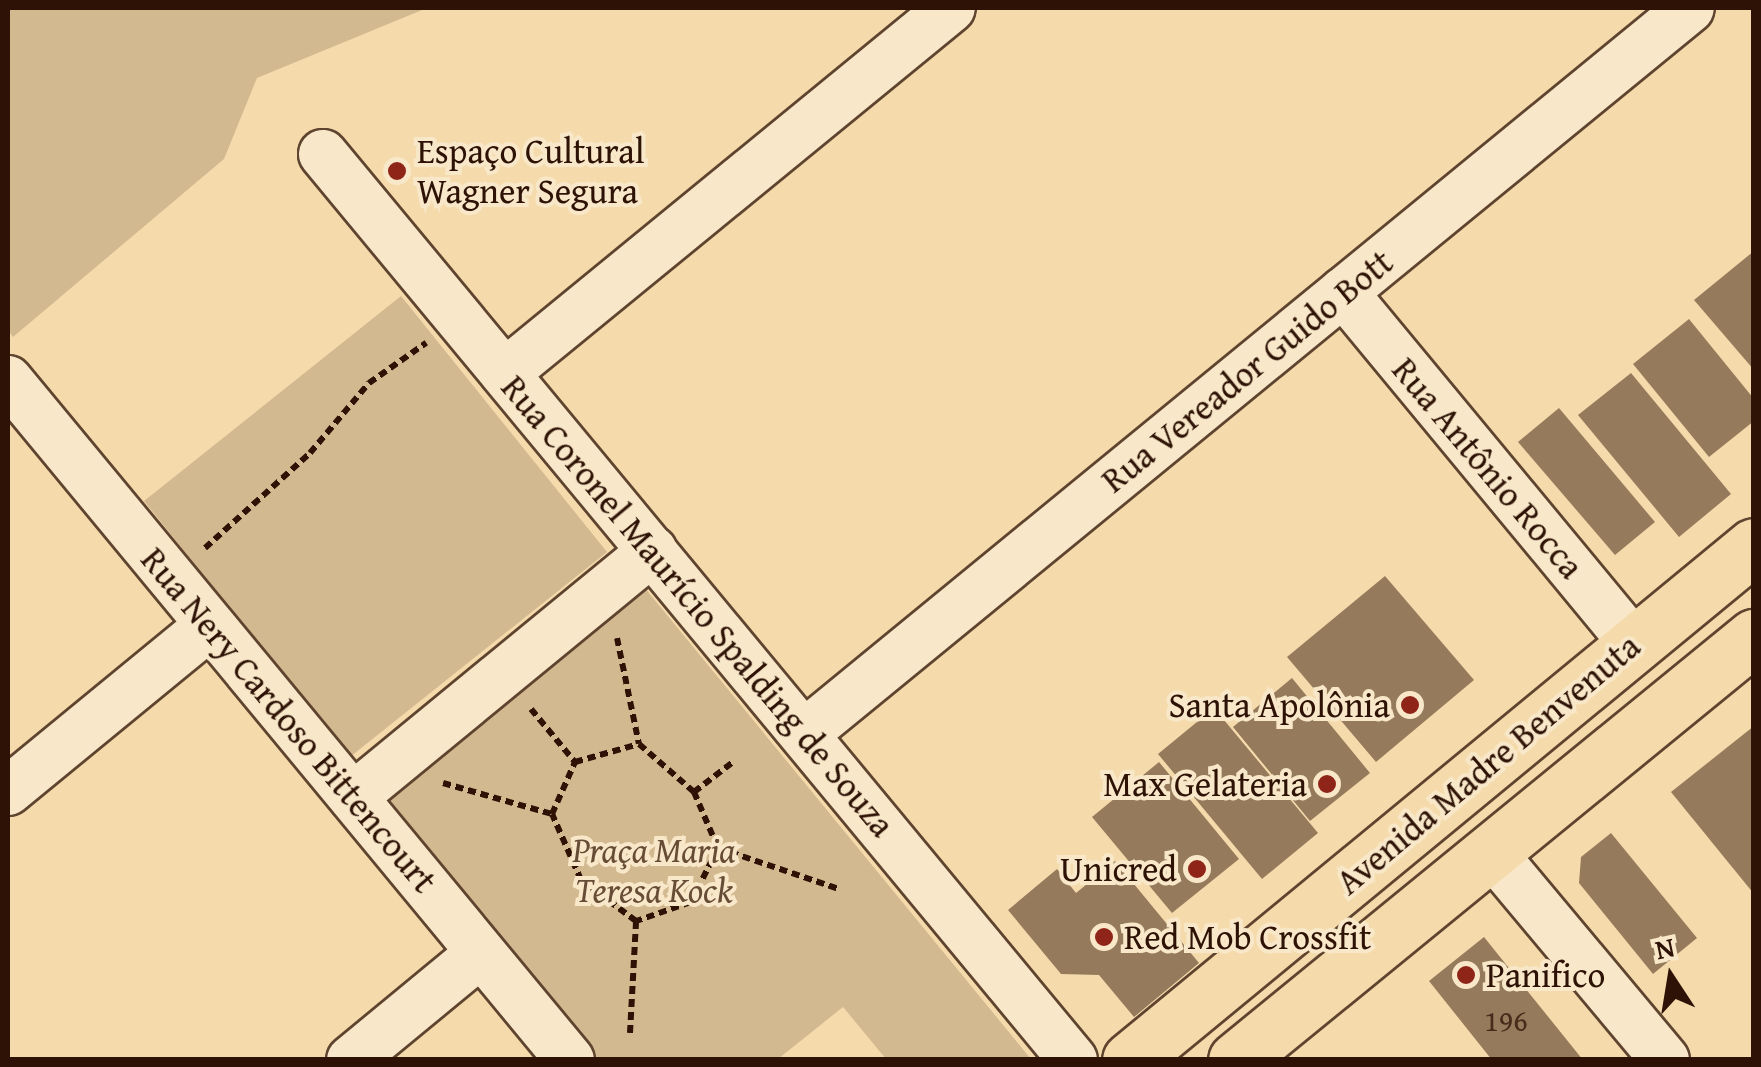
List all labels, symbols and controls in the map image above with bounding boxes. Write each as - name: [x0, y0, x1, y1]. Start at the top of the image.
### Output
- place label: Espaço Cultural Wagner Segura: [417, 130, 645, 212]
- marker: Espaço Cultural Wagner Segura: [386, 160, 408, 182]
- street label: Rua Vereador Guido Bott: [1093, 241, 1401, 501]
- street label: Rua Antônio Rocca: [1384, 349, 1592, 587]
- street label: Rua Coronel Maurício Spalding de Souza: [493, 367, 903, 845]
- street label: Rua Nery Cardoso Bittencourt: [132, 539, 446, 901]
- street label: Avenida Madre Benvenuta: [1328, 625, 1648, 903]
- place label: Santa Apolônia: [1168, 684, 1390, 726]
- marker: Santa Apolônia: [1399, 694, 1421, 716]
- place label: Max Gelateria: [1103, 763, 1307, 805]
- marker: Max Gelateria: [1316, 773, 1338, 795]
- park label: Praça Maria Teresa Kock: [573, 829, 735, 911]
- place label: Unicred: [1060, 848, 1177, 890]
- marker: Unicred: [1186, 858, 1208, 880]
- place label: Red Mob Crossfit: [1124, 916, 1371, 958]
- text: N: [1651, 925, 1678, 969]
- marker: Red Mob Crossfit: [1093, 926, 1115, 948]
- north arrow: [1621, 927, 1721, 1027]
- place label: Panifico: [1486, 954, 1605, 996]
- marker: Panifico: [1455, 964, 1477, 986]
- house number: 196: [1484, 1002, 1528, 1038]

